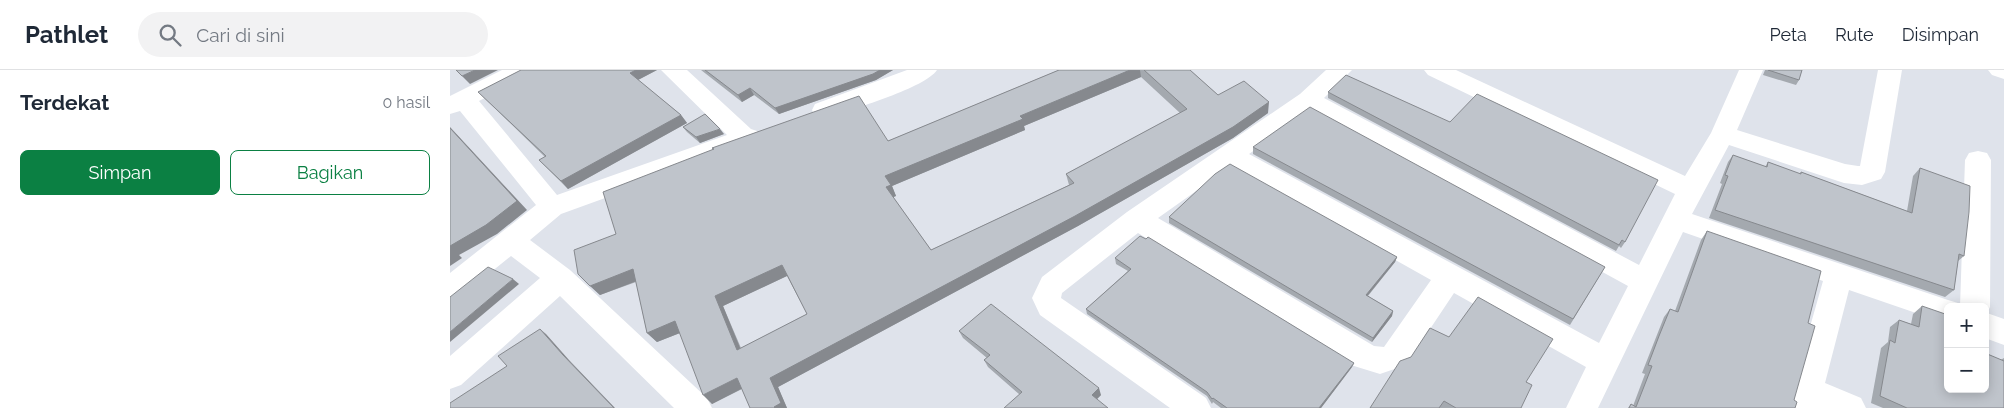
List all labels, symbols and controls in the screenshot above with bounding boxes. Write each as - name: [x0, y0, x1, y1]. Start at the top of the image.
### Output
- search box: [138, 12, 488, 57]
- text: Pathlet: [25, 20, 108, 49]
- icon: search: [156, 21, 184, 49]
- text: Cari di sini: [196, 24, 285, 46]
- text: Peta: [1770, 24, 1807, 45]
- text: Rute: [1835, 24, 1874, 45]
- text: Disimpan: [1902, 24, 1979, 45]
- text: Terdekat: [20, 90, 109, 115]
- text: 0 hasil: [383, 93, 430, 112]
- button: Simpan: [20, 150, 220, 195]
- button: Bagikan: [230, 150, 430, 195]
- map controls: [1944, 303, 1989, 393]
- button: +: [1944, 303, 1989, 348]
- button: −: [1944, 348, 1989, 393]

